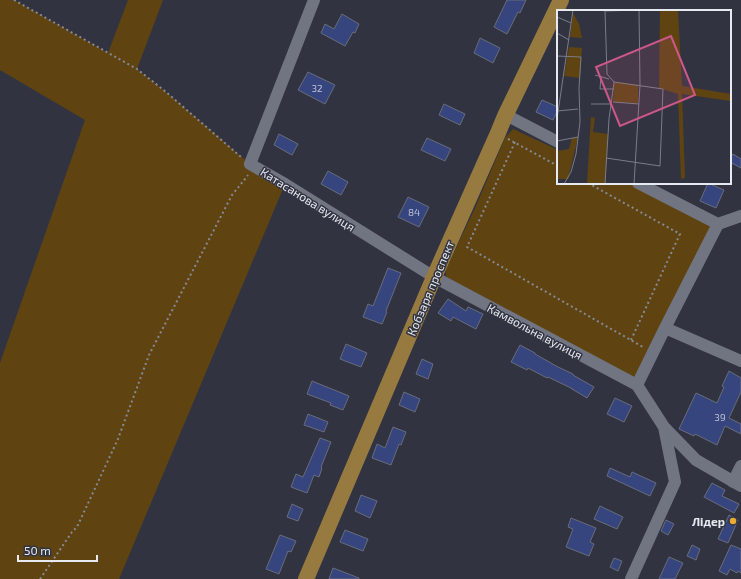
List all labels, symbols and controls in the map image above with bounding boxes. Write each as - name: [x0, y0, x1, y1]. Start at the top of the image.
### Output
- inset map: [557, 10, 731, 184]
- house number: 32: [311, 82, 323, 94]
- street label: Катасанова вулиця: [258, 164, 358, 235]
- house number: 84: [408, 206, 420, 218]
- street label: Кобзаря проспект: [404, 238, 456, 338]
- street label: Камвольна вулиця: [485, 300, 585, 363]
- house number: 39: [714, 411, 726, 423]
- place label: Лідер: [692, 514, 725, 528]
- marker: Лідер: [728, 516, 738, 526]
- scale bar: [18, 537, 97, 563]
- text: 50 m: [24, 543, 51, 557]

